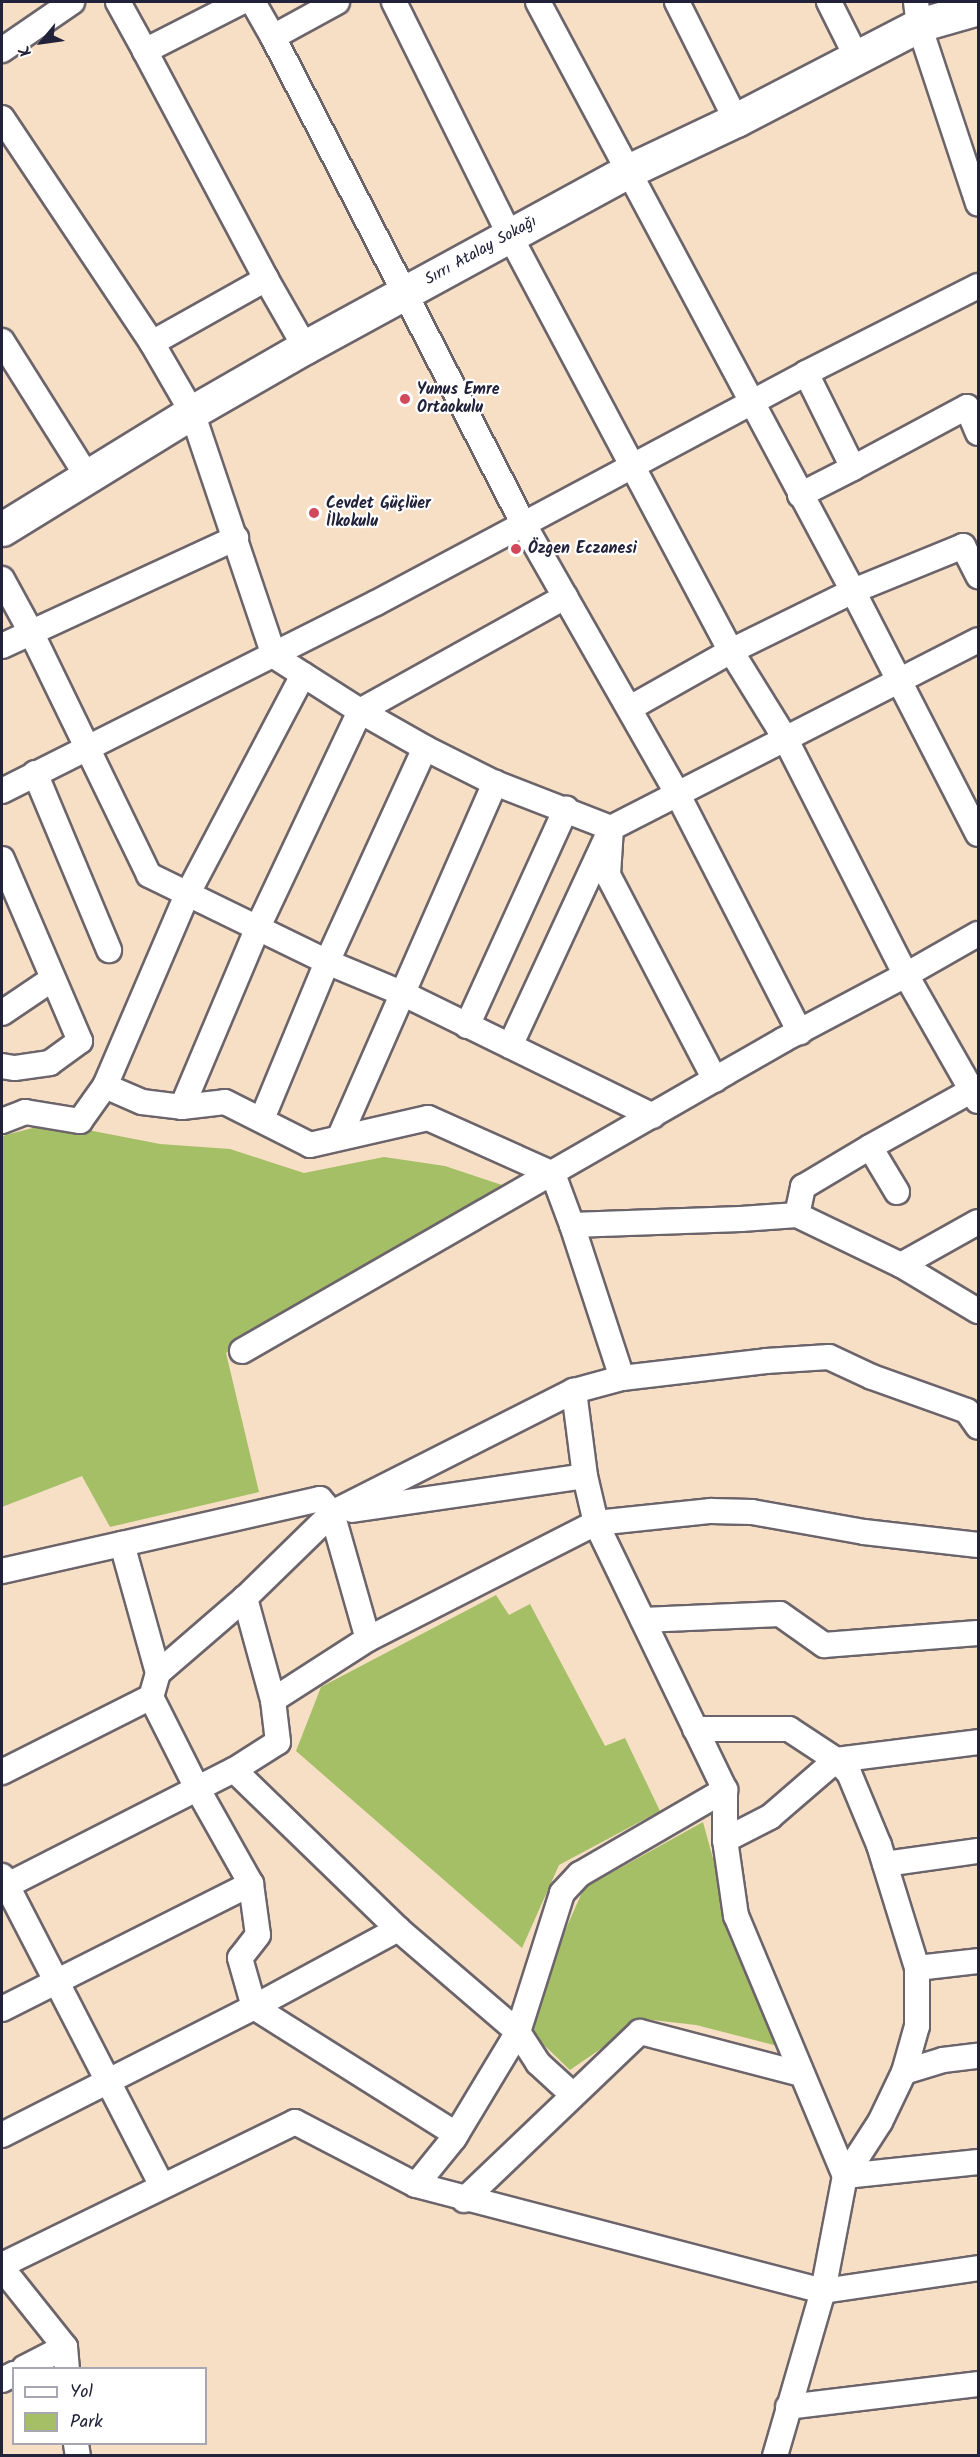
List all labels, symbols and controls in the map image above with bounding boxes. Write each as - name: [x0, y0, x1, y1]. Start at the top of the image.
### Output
- north arrow: [12, 12, 72, 72]
- text: K: [13, 41, 39, 61]
- street label: Sırrı Atalay Sokağı: [422, 212, 540, 290]
- place label: Yunus Emre Ortaokulu: [417, 380, 500, 418]
- marker: Yunus Emre Ortaokulu: [398, 392, 412, 406]
- place label: Cevdet Güçlüer İlkokulu: [326, 494, 431, 532]
- marker: Cevdet Güçlüer İlkokulu: [307, 506, 321, 520]
- place label: Özgen Eczanesi: [528, 539, 637, 559]
- marker: Özgen Eczanesi: [509, 542, 523, 556]
- legend: [12, 2367, 207, 2445]
- text: Yol: [70, 2378, 93, 2407]
- text: Park: [70, 2408, 103, 2437]

